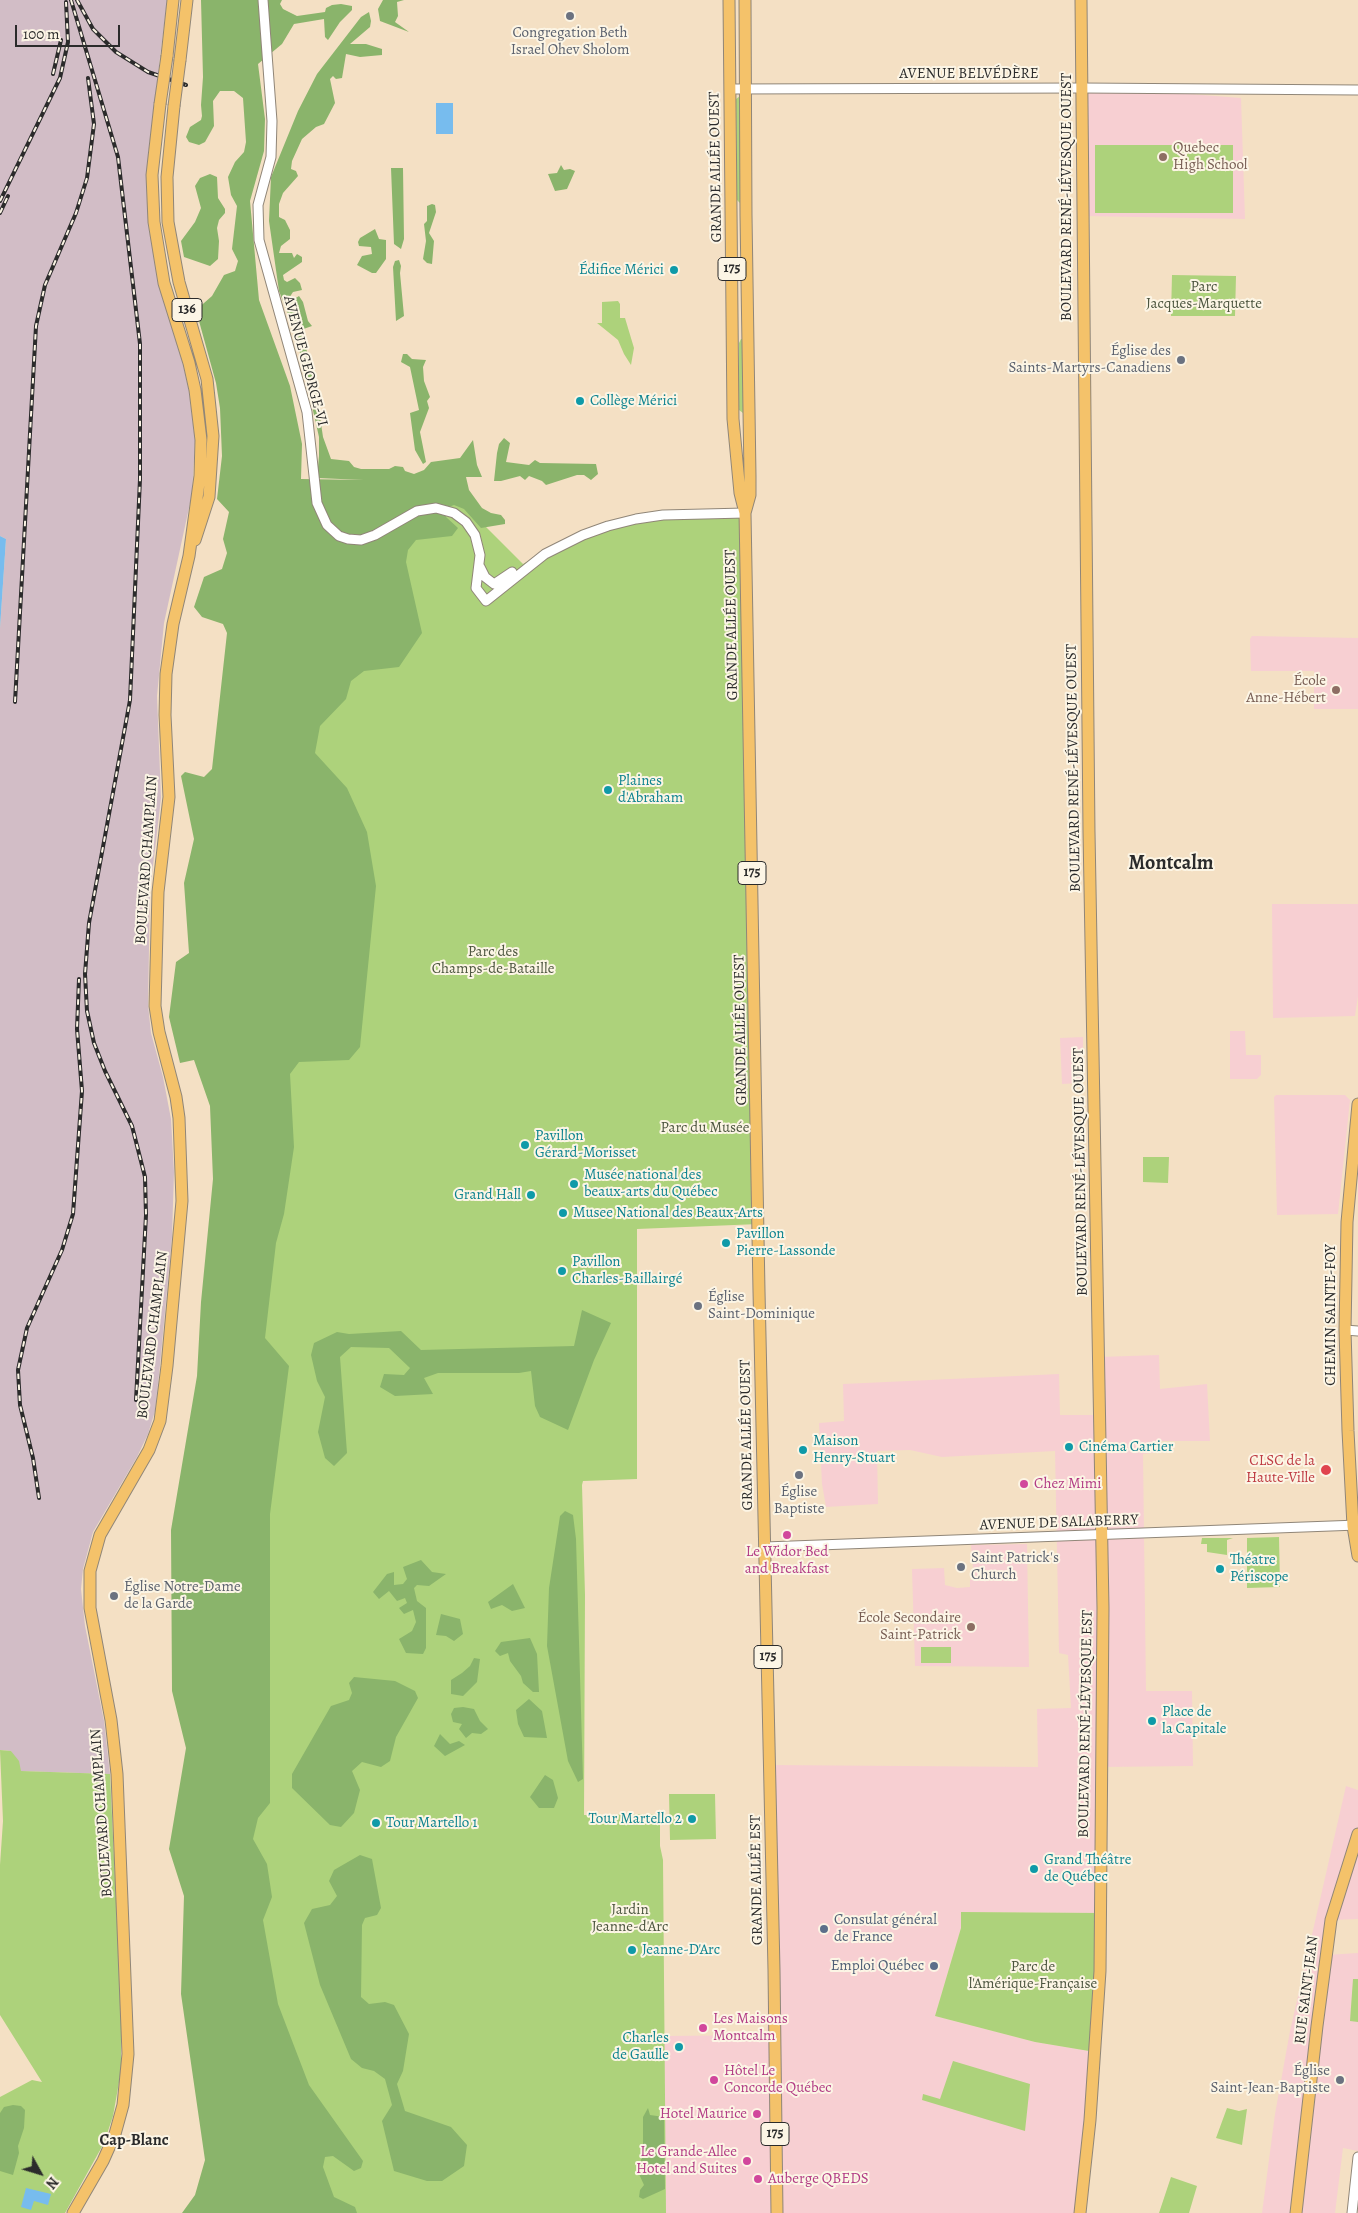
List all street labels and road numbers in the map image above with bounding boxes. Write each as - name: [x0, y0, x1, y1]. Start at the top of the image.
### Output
- street label: AVENUE BELVÉDÈRE: [899, 65, 1039, 83]
- street label: BOULEVARD RENÉ-LÉVESQUE OUEST: [1058, 73, 1076, 321]
- street label: GRANDE ALLÉE OUEST: [706, 91, 726, 243]
- road number: 175: [718, 258, 746, 280]
- street label: AVENUE GEORGE-VI: [279, 294, 331, 428]
- road number: 136: [172, 298, 202, 322]
- street label: GRANDE ALLÉE OUEST: [722, 549, 742, 701]
- street label: BOULEVARD RENÉ-LÉVESQUE OUEST: [1063, 644, 1085, 892]
- street label: BOULEVARD CHAMPLAIN: [132, 775, 162, 945]
- road number: 175: [738, 861, 766, 884]
- street label: GRANDE ALLÉE OUEST: [731, 954, 751, 1106]
- street label: BOULEVARD RENÉ-LÉVESQUE OUEST: [1070, 1048, 1092, 1296]
- street label: CHEMIN SAINTE-FOY: [1322, 1244, 1340, 1386]
- street label: BOULEVARD CHAMPLAIN: [134, 1250, 172, 1420]
- street label: GRANDE ALLÉE OUEST: [737, 1359, 757, 1511]
- street label: AVENUE DE SALABERRY: [979, 1511, 1139, 1535]
- street label: BOULEVARD RENÉ-LÉVESQUE EST: [1075, 1610, 1097, 1838]
- road number: 175: [754, 1645, 782, 1668]
- street label: BOULEVARD CHAMPLAIN: [87, 1728, 117, 1898]
- street label: GRANDE ALLÉE EST: [747, 1815, 767, 1945]
- street label: RUE SAINT-JEAN: [1291, 1935, 1323, 2045]
- road number: 175: [761, 2122, 789, 2146]

